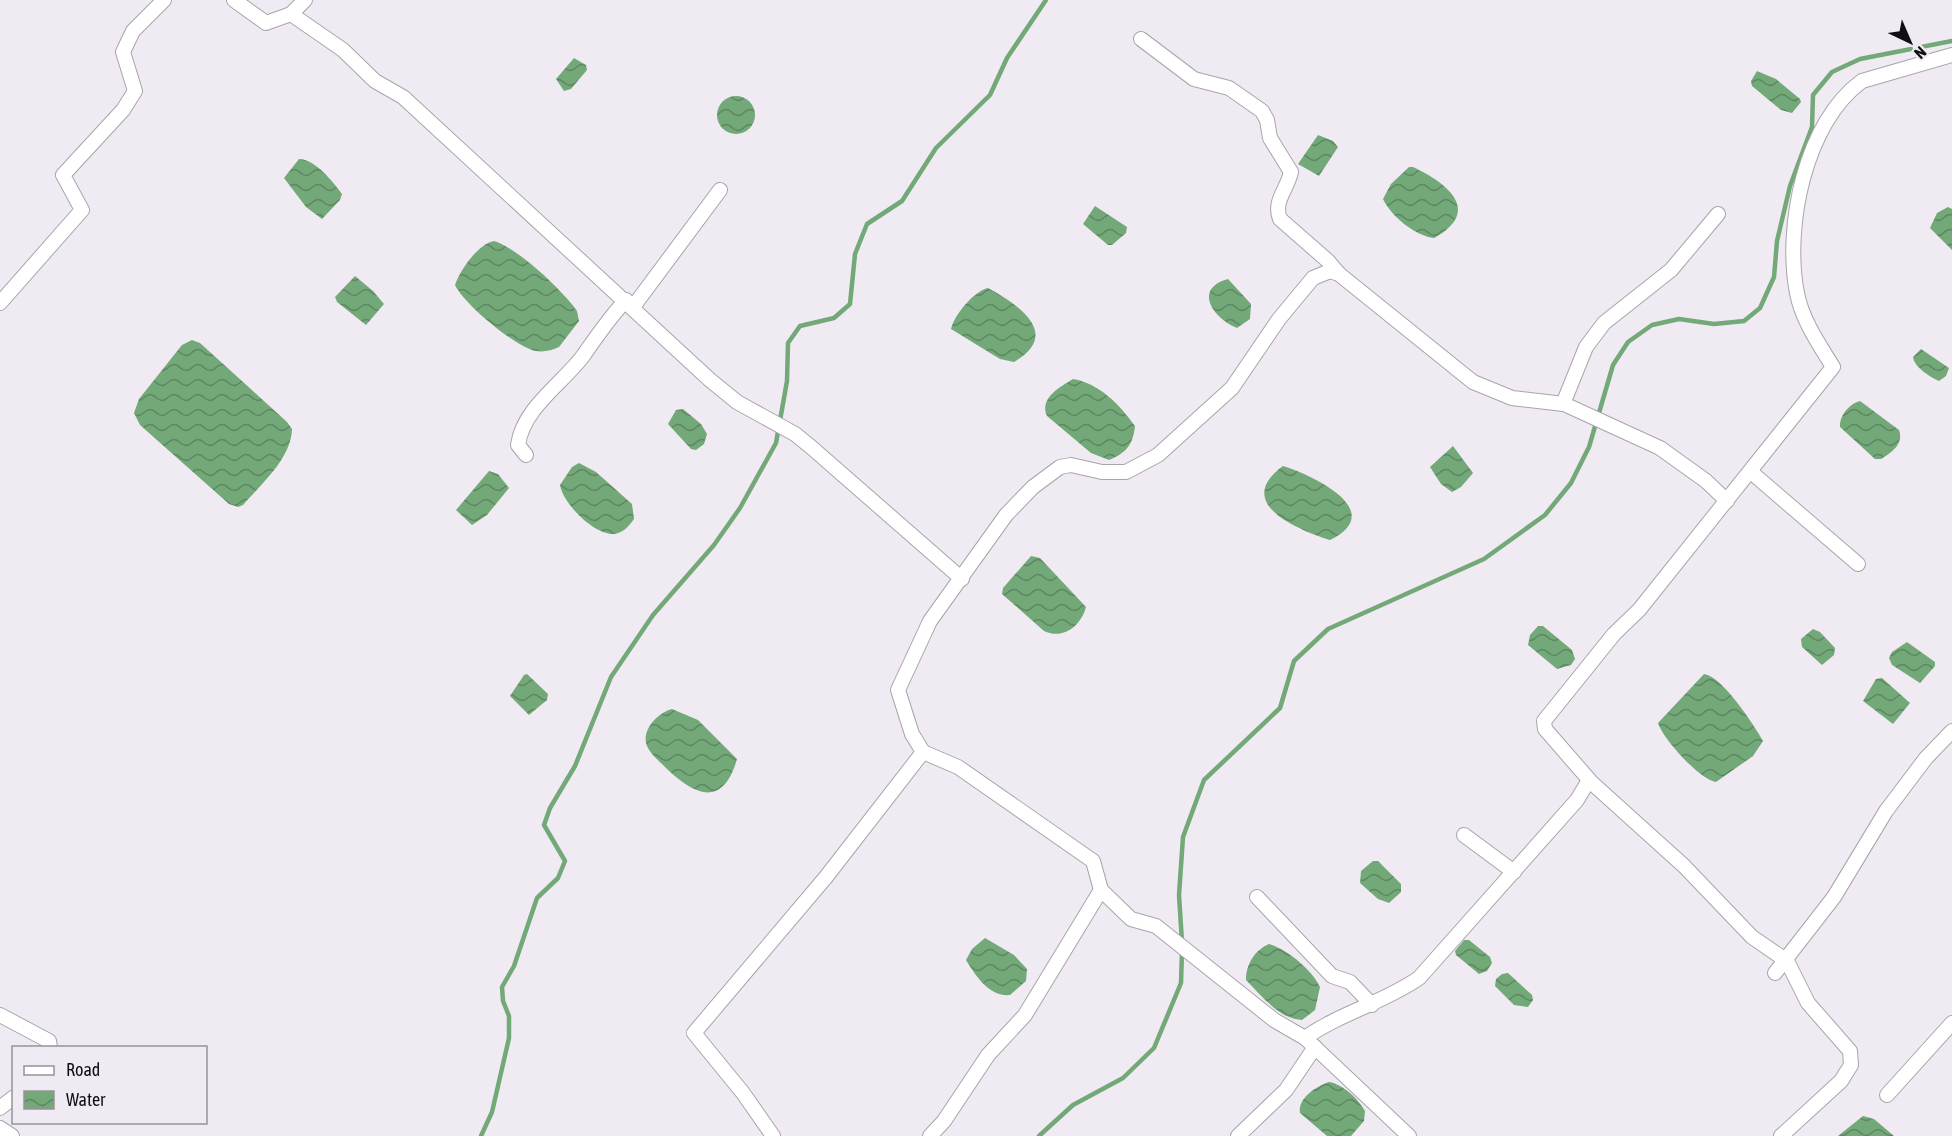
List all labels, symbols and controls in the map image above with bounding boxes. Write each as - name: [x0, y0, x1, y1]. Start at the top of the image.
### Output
- north arrow: [1880, 12, 1940, 72]
- text: N: [1911, 43, 1930, 63]
- legend: [12, 1046, 207, 1124]
- text: Road: [66, 1059, 100, 1080]
- text: Water: [66, 1089, 106, 1110]

